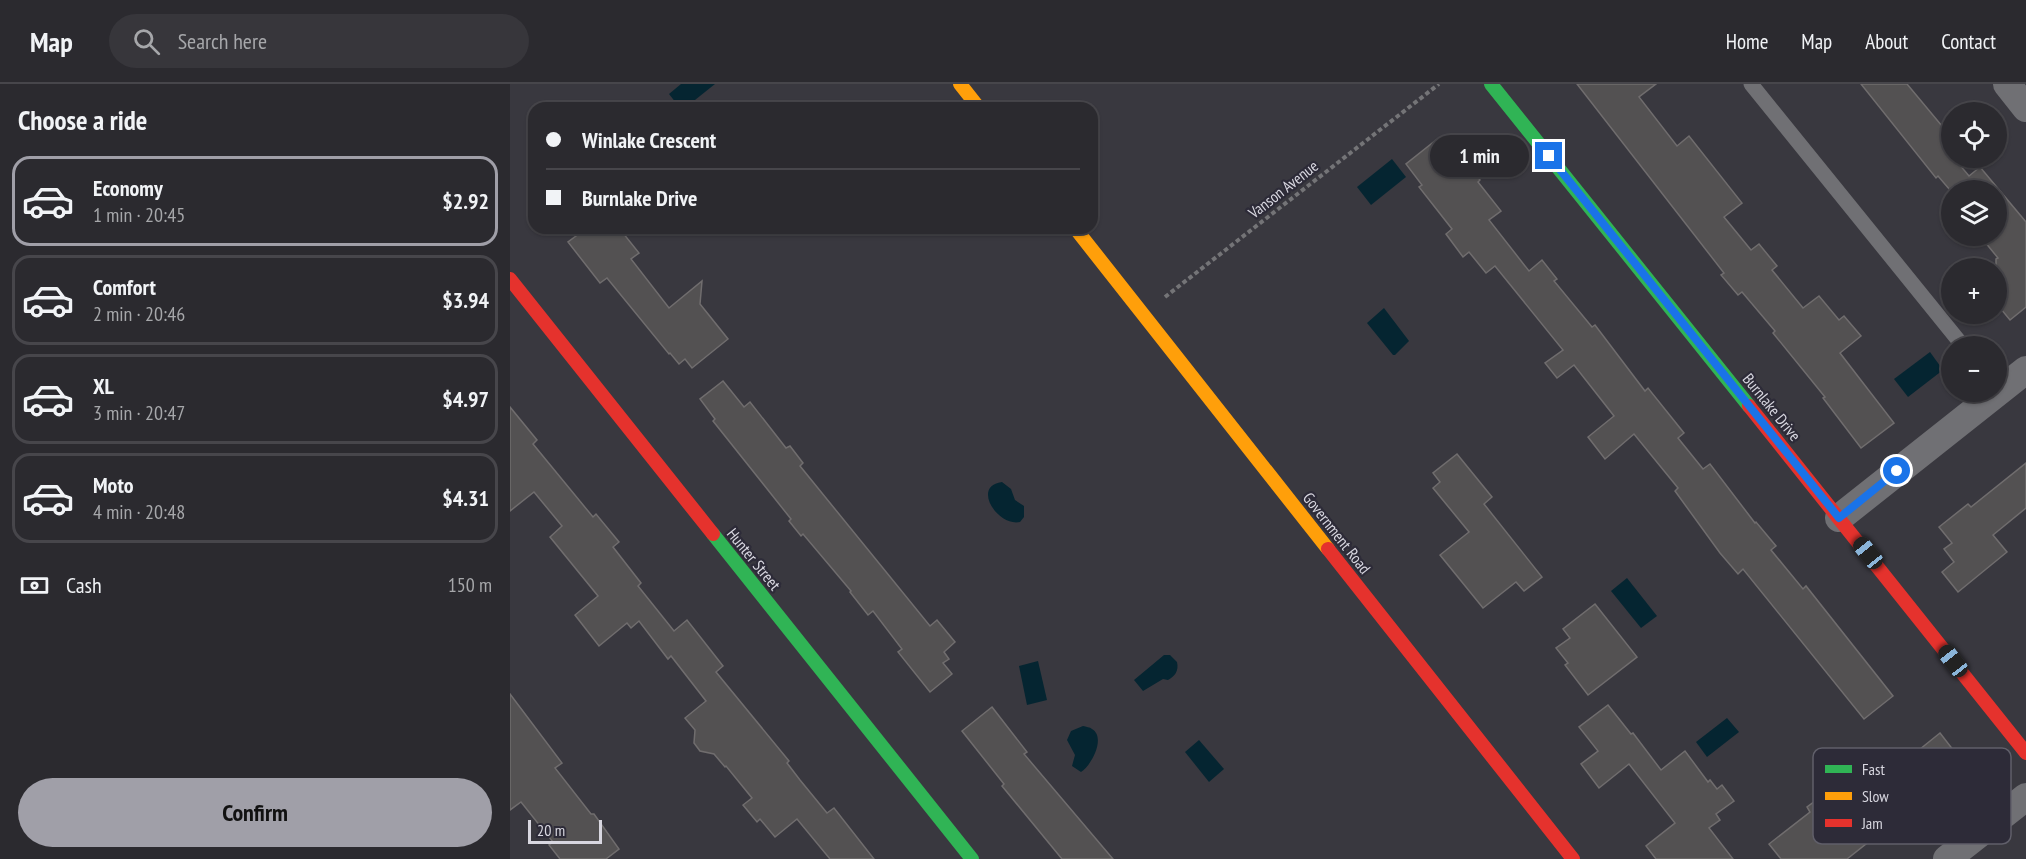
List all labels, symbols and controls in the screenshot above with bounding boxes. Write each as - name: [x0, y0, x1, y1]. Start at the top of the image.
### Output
- search box: [109, 14, 529, 68]
- text: Map: [30, 23, 73, 60]
- icon: search: [130, 25, 163, 58]
- text: Search here: [178, 27, 267, 55]
- text: Home: [1726, 28, 1768, 55]
- text: Map: [1801, 28, 1832, 55]
- text: About: [1865, 28, 1908, 55]
- text: Contact: [1941, 28, 1996, 55]
- map controls: [1941, 102, 2007, 402]
- button: locate: [1941, 102, 2007, 168]
- text: Choose a ride: [18, 103, 147, 137]
- text: Winlake Crescent: [582, 126, 716, 154]
- callout: 1 min: [1429, 135, 1528, 177]
- route end: [1535, 142, 1562, 169]
- text: 1 min: [1459, 143, 1500, 169]
- street label: Vanson Avenue: [1243, 156, 1322, 223]
- icon: car: [21, 174, 75, 228]
- text: Economy: [93, 174, 163, 202]
- button: layers: [1941, 180, 2007, 246]
- text: Burnlake Drive: [582, 184, 697, 212]
- text: $2.92: [442, 187, 489, 215]
- text: 1 min · 20:45: [93, 202, 185, 228]
- button: +: [1941, 258, 2007, 324]
- icon: car: [21, 273, 75, 327]
- text: Comfort: [93, 273, 156, 301]
- text: $3.94: [442, 286, 489, 314]
- text: 2 min · 20:46: [93, 301, 185, 327]
- button: −: [1941, 336, 2007, 402]
- street label: Burnlake Drive: [1739, 369, 1805, 445]
- icon: car: [21, 372, 75, 426]
- text: XL: [93, 372, 114, 400]
- text: $4.97: [442, 385, 489, 413]
- text: 3 min · 20:47: [93, 400, 185, 426]
- route start: [1883, 457, 1910, 484]
- icon: car: [21, 471, 75, 525]
- text: Moto: [93, 471, 134, 499]
- text: $4.31: [442, 484, 489, 512]
- street label: Government Road: [1299, 488, 1375, 578]
- text: 4 min · 20:48: [93, 499, 185, 525]
- street label: Hunter Street: [723, 524, 786, 595]
- car: [1850, 533, 1886, 573]
- icon: cash: [18, 569, 51, 602]
- text: Cash: [66, 571, 102, 599]
- text: 150 m: [448, 572, 492, 598]
- car: [1935, 641, 1971, 681]
- legend: [1813, 748, 2011, 844]
- text: Fast: [1862, 759, 1885, 779]
- button: Confirm: [18, 778, 492, 847]
- text: Slow: [1862, 786, 1889, 806]
- text: Jam: [1861, 813, 1883, 833]
- scale bar: [528, 817, 602, 844]
- text: 20 m: [537, 820, 565, 840]

